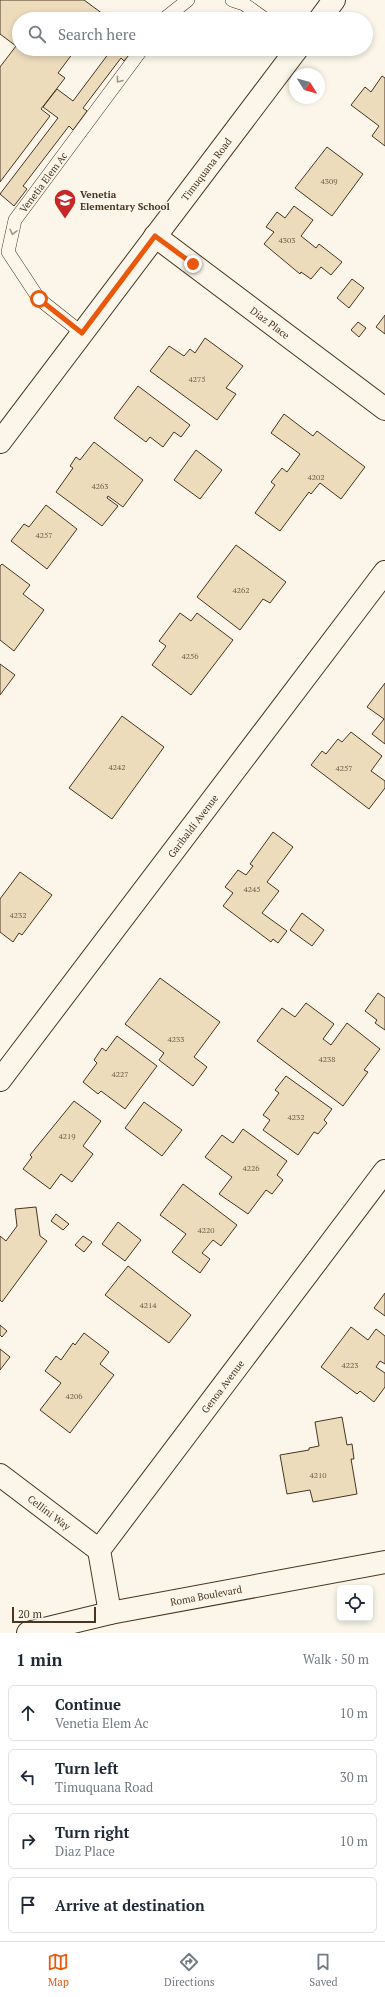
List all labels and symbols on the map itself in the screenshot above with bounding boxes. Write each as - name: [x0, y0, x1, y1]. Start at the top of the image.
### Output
- north arrow: [289, 68, 325, 104]
- one-way arrow: [117, 76, 124, 83]
- street label: Timuquana Road: [179, 135, 235, 204]
- street label: Venetia Elem Ac: [17, 149, 70, 215]
- house number: 4309: [320, 176, 338, 186]
- school or university icon: Venetia Elementary School: [52, 187, 78, 220]
- place label: Venetia Elementary School: [80, 188, 170, 213]
- one-way arrow: [9, 229, 17, 235]
- house number: 4303: [278, 235, 296, 245]
- route end: [184, 255, 202, 273]
- route start: [30, 290, 48, 308]
- street label: Diaz Place: [247, 304, 292, 342]
- house number: 4275: [188, 374, 206, 384]
- house number: 4202: [307, 472, 325, 482]
- house number: 4263: [91, 481, 109, 491]
- house number: 4257: [35, 530, 53, 540]
- house number: 4262: [232, 585, 250, 595]
- house number: 4256: [181, 651, 199, 661]
- house number: 4242: [108, 762, 126, 772]
- house number: 4257: [335, 763, 353, 773]
- street label: Garibaldi Avenue: [165, 792, 221, 860]
- house number: 4245: [243, 884, 261, 894]
- house number: 4232: [9, 910, 27, 920]
- house number: 4233: [167, 1034, 185, 1044]
- house number: 4238: [318, 1054, 336, 1064]
- house number: 4227: [111, 1069, 129, 1079]
- house number: 4232: [287, 1112, 305, 1122]
- house number: 4219: [58, 1131, 76, 1141]
- house number: 4226: [242, 1163, 260, 1173]
- house number: 4220: [197, 1225, 215, 1235]
- house number: 4214: [139, 1300, 157, 1310]
- street label: Genoa Avenue: [199, 1357, 247, 1416]
- house number: 4223: [341, 1360, 359, 1370]
- house number: 4206: [65, 1391, 83, 1401]
- house number: 4210: [309, 1470, 327, 1480]
- street label: Cellini Way: [25, 1492, 74, 1534]
- street label: Roma Boulevard: [169, 1583, 243, 1609]
- scale bar: [12, 1605, 96, 1624]

